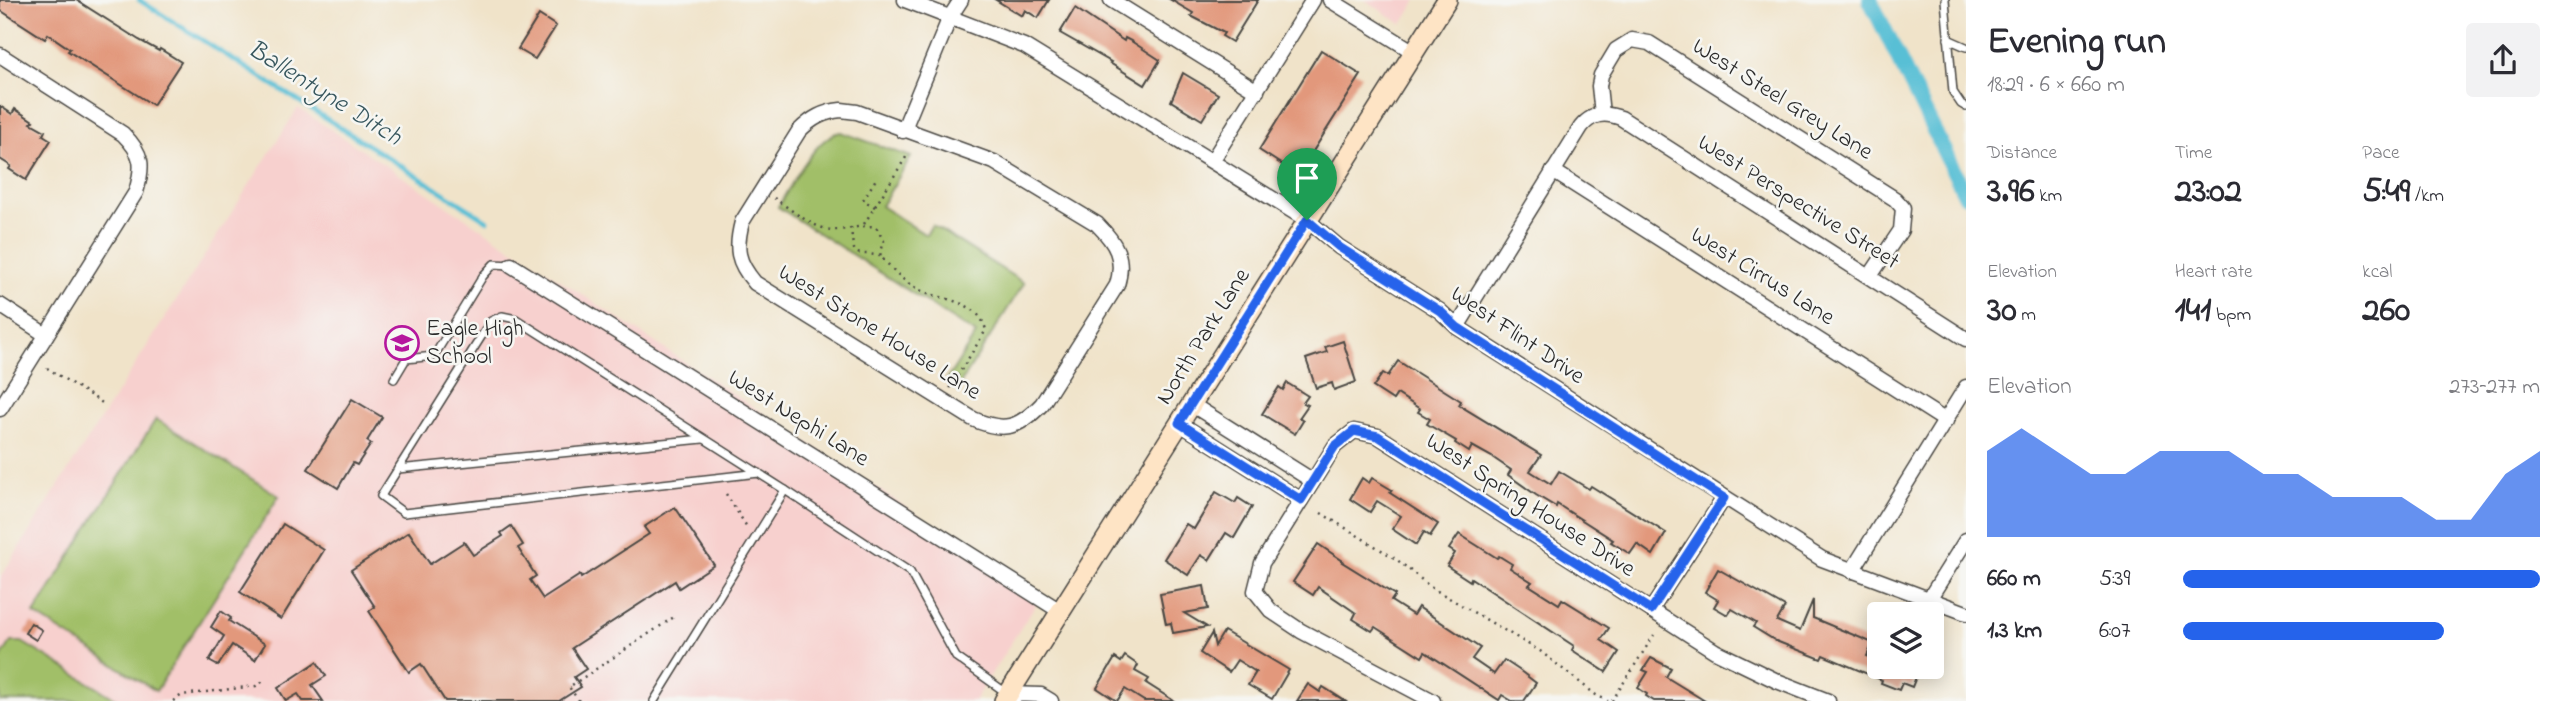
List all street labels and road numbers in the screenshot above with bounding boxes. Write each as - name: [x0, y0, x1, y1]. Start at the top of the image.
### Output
- street label: West Steel Grey Lane: [1684, 30, 1880, 171]
- street label: West Perspective Street: [1690, 127, 1906, 279]
- street label: West Cirrus Lane: [1683, 219, 1841, 336]
- street label: West Stone House Lane: [771, 256, 988, 410]
- street label: North Park Lane: [1148, 262, 1260, 412]
- street label: West Flint Drive: [1443, 278, 1591, 394]
- street label: West Nephi Lane: [720, 361, 876, 477]
- street label: West Spring House Drive: [1418, 425, 1642, 587]

